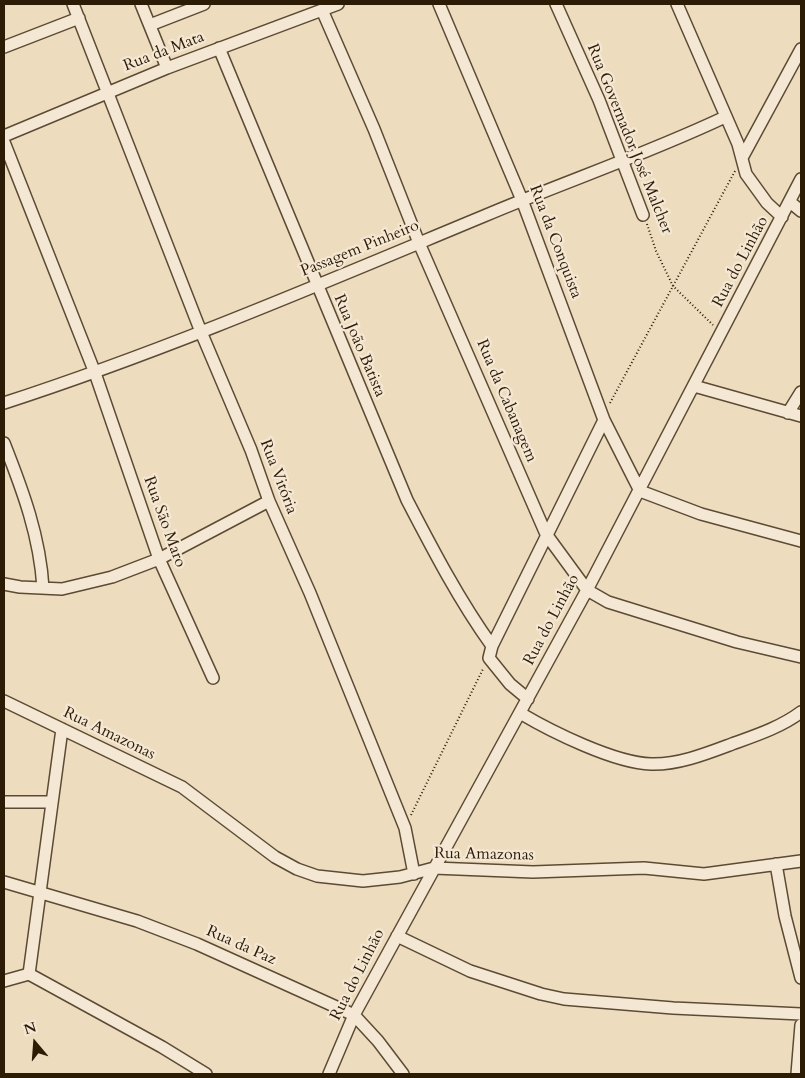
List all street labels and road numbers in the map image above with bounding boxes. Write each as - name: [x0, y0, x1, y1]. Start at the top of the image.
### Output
- street label: Rua da Mata: [121, 28, 207, 76]
- street label: Rua Governador José Malcher: [582, 41, 676, 237]
- street label: Rua da Conquista: [525, 183, 585, 301]
- street label: Rua do Linhão: [709, 213, 773, 311]
- street label: Passagem Pinheiro: [298, 216, 422, 282]
- street label: Rua João Batista: [329, 292, 389, 400]
- street label: Rua da Cabanagem: [472, 337, 540, 465]
- street label: Rua Vitória: [255, 437, 301, 517]
- street label: Rua São Maro: [139, 474, 189, 570]
- street label: Rua do Linhão: [520, 571, 584, 669]
- street label: Rua Amazonas: [60, 703, 158, 765]
- street label: Rua Amazonas: [434, 845, 534, 865]
- street label: Rua da Paz: [203, 922, 279, 970]
- street label: Rua do Linhão: [327, 926, 389, 1024]

